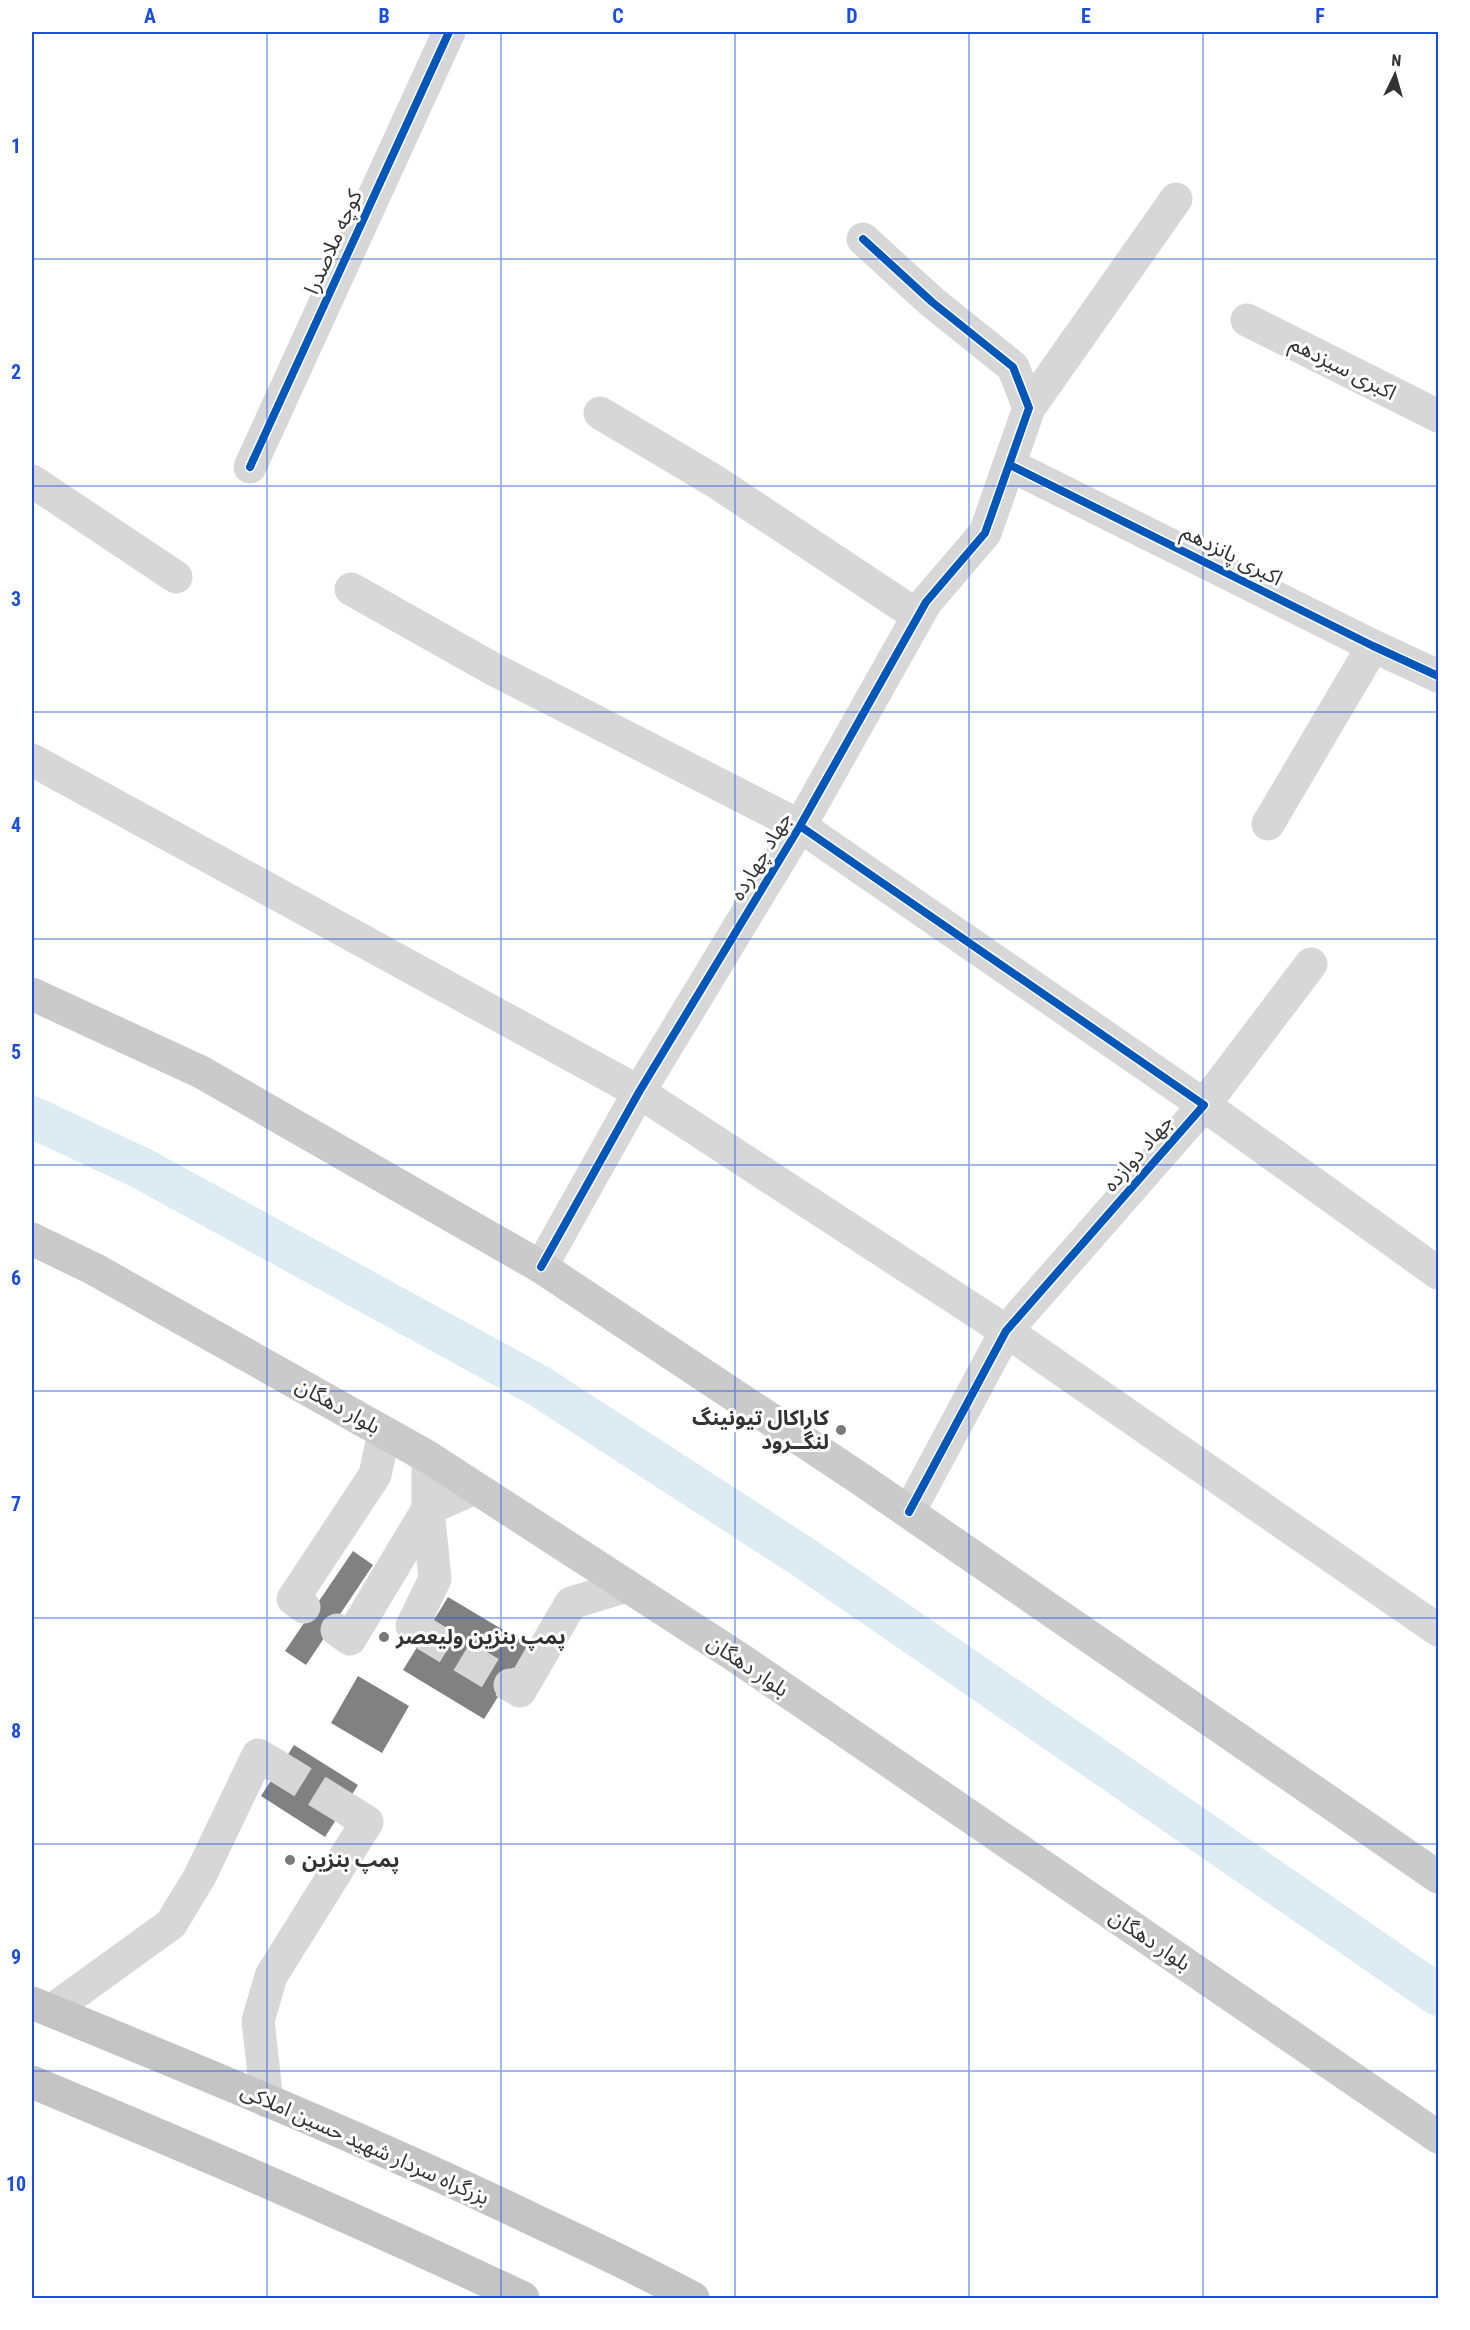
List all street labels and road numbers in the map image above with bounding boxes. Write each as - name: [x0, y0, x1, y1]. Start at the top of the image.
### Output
- street label: کوچه ملاصدرا: [299, 186, 368, 298]
- street label: اکبری سیزدهم: [1285, 331, 1400, 408]
- street label: اکبری پانزدهم: [1176, 519, 1286, 593]
- street label: جهاد چهارده: [725, 808, 798, 905]
- street label: جهاد دوازده: [1098, 1110, 1178, 1196]
- street label: بلوار دهگان: [292, 1373, 384, 1439]
- street label: بلوار دهگان: [703, 1630, 793, 1702]
- street label: بلوار دهگان: [1105, 1904, 1195, 1976]
- street label: بزرگراه سردار شهید حسین املاکی: [237, 2078, 493, 2210]

